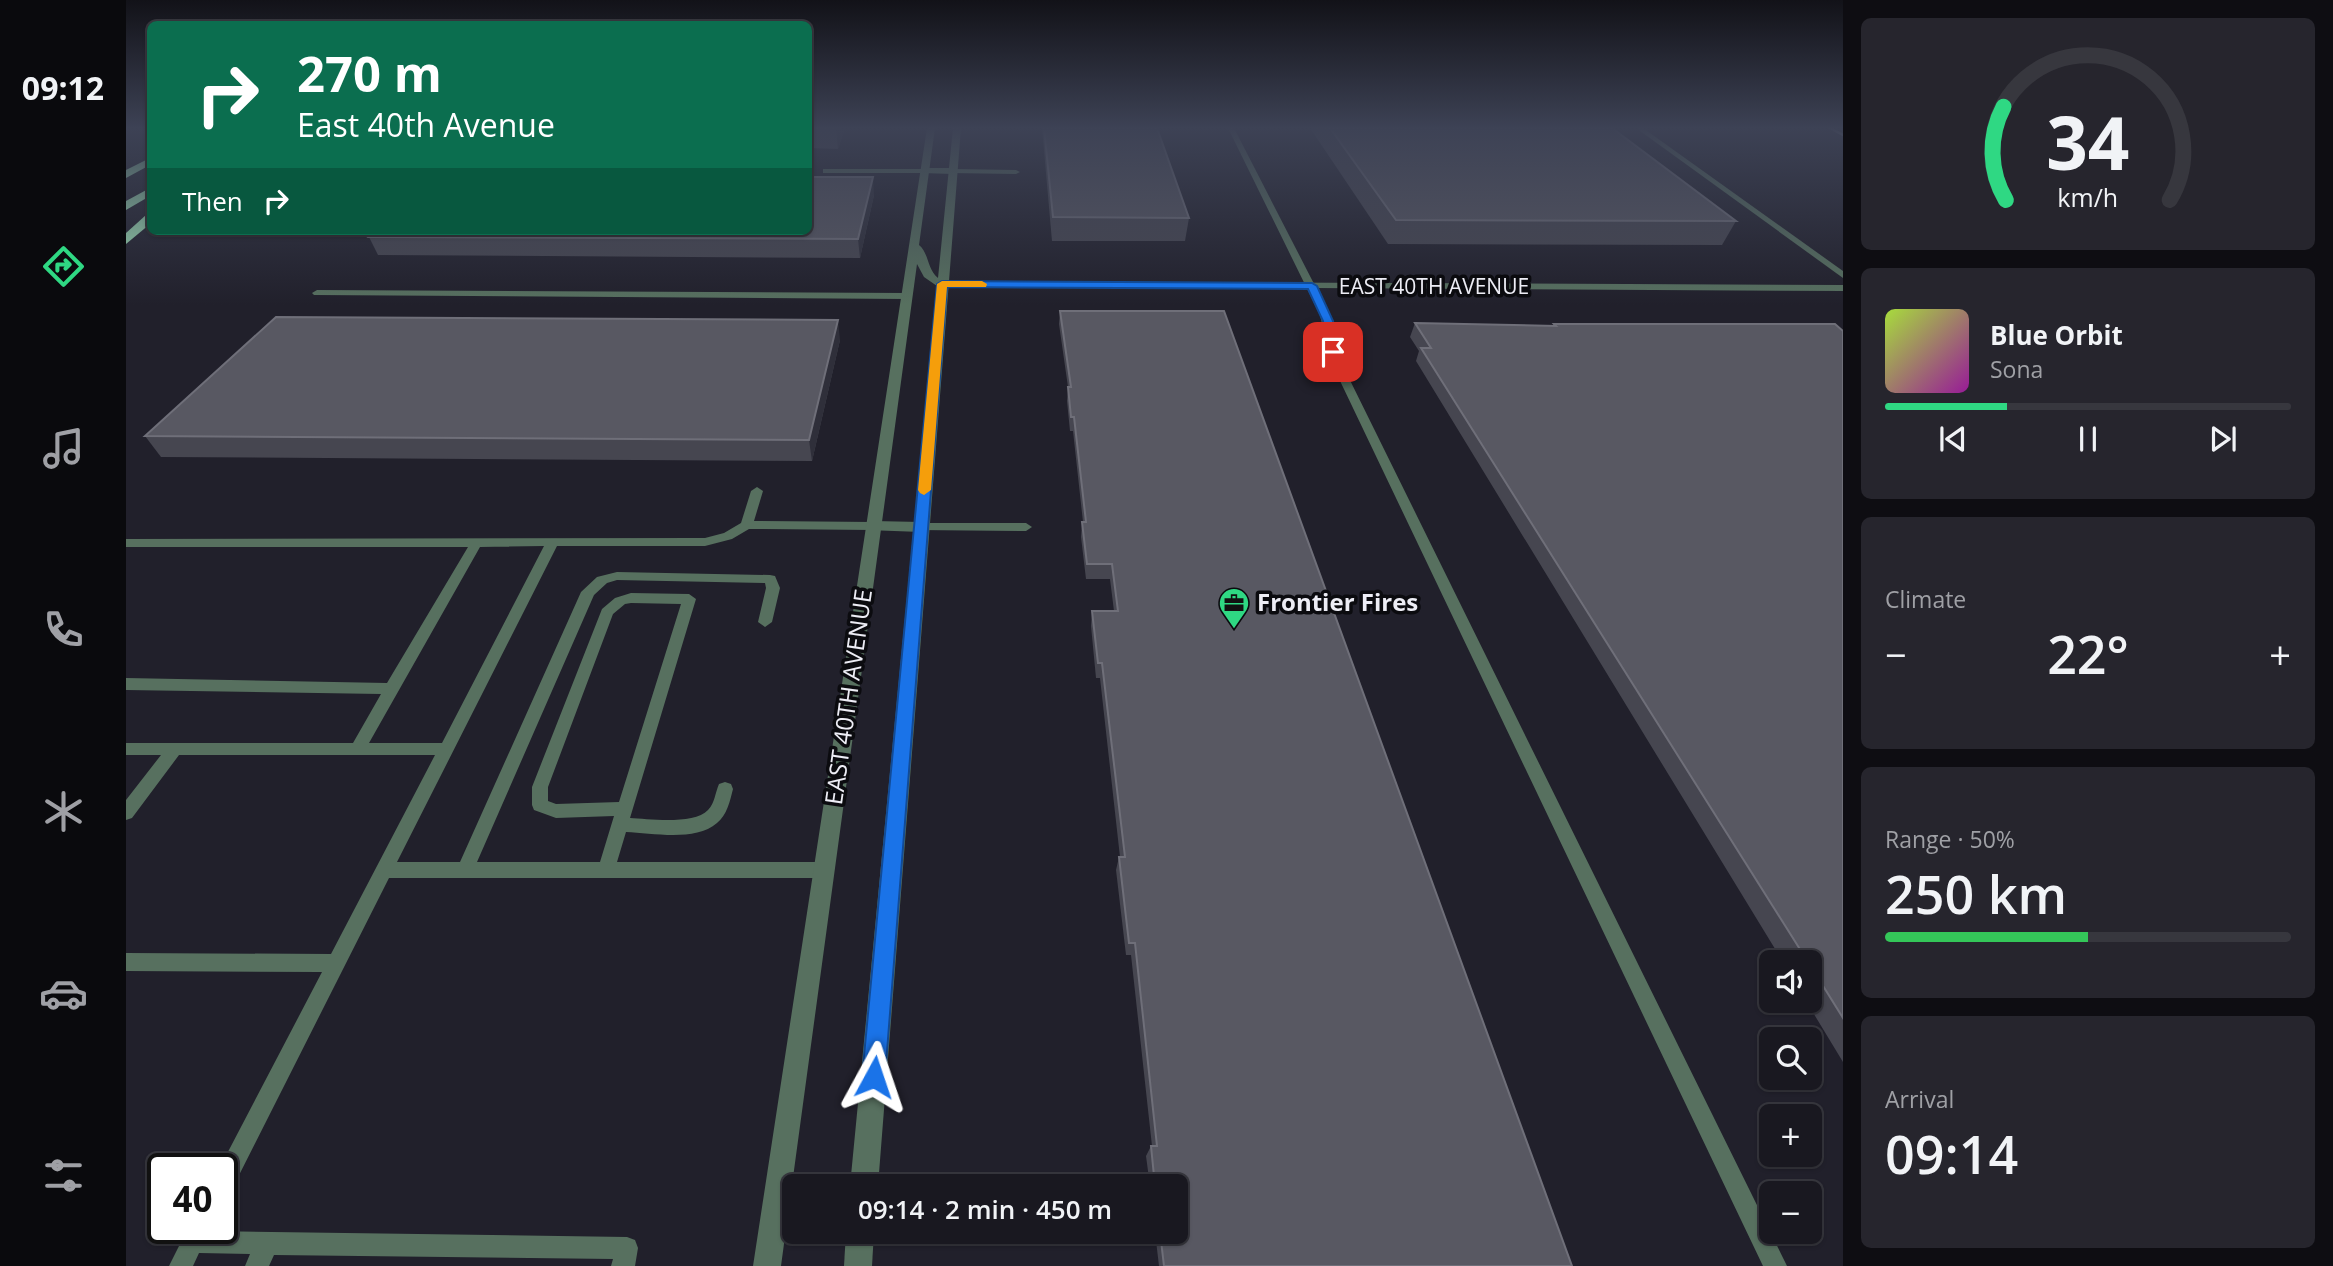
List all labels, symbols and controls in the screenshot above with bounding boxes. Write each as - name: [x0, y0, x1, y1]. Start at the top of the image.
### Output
- text: 270 m: [297, 40, 442, 106]
- icon: right: [182, 49, 273, 140]
- text: 09:12: [22, 66, 104, 109]
- text: 34: [2046, 92, 2130, 191]
- text: East 40th Avenue: [297, 103, 555, 146]
- text: km/h: [2058, 180, 2118, 214]
- icon: right: [257, 182, 295, 220]
- text: Then: [182, 183, 243, 219]
- icon: directions: [39, 242, 88, 291]
- street label: EAST 40TH AVENUE: [1339, 272, 1529, 300]
- text: Blue Orbit: [1990, 317, 2123, 353]
- pin: [1303, 322, 1363, 382]
- icon: arrive: [1314, 333, 1352, 371]
- text: Sona: [1990, 353, 2043, 385]
- icon: previous: [1934, 420, 1972, 458]
- icon: pause: [2069, 420, 2107, 458]
- icon: next: [2204, 420, 2242, 458]
- icon: music: [39, 424, 88, 473]
- text: Climate: [1885, 583, 1966, 615]
- place label: Frontier Fires: [1257, 585, 1418, 618]
- office icon: Frontier Fires: [1217, 586, 1251, 630]
- street label: EAST 40TH AVENUE: [816, 587, 879, 807]
- icon: phone: [39, 605, 88, 654]
- text: 22°: [2047, 618, 2129, 689]
- text: −: [1885, 628, 1907, 680]
- text: +: [2269, 628, 2291, 680]
- icon: climate: [39, 787, 88, 836]
- text: Range · 50%: [1885, 823, 2015, 855]
- text: 250 km: [1885, 858, 2067, 929]
- map controls: [1759, 950, 1822, 1244]
- button: sound: [1759, 950, 1822, 1013]
- icon: car: [39, 969, 88, 1018]
- button: search: [1759, 1027, 1822, 1090]
- position arrow: [837, 1040, 911, 1114]
- text: Arrival: [1885, 1083, 1954, 1115]
- button: +: [1759, 1104, 1822, 1167]
- text: 09:14: [1885, 1118, 2018, 1189]
- icon: filters: [39, 1151, 88, 1200]
- speed limit sign: 40: [147, 1153, 238, 1244]
- button: −: [1759, 1181, 1822, 1244]
- text: 09:14 · 2 min · 450 m: [858, 1191, 1112, 1227]

